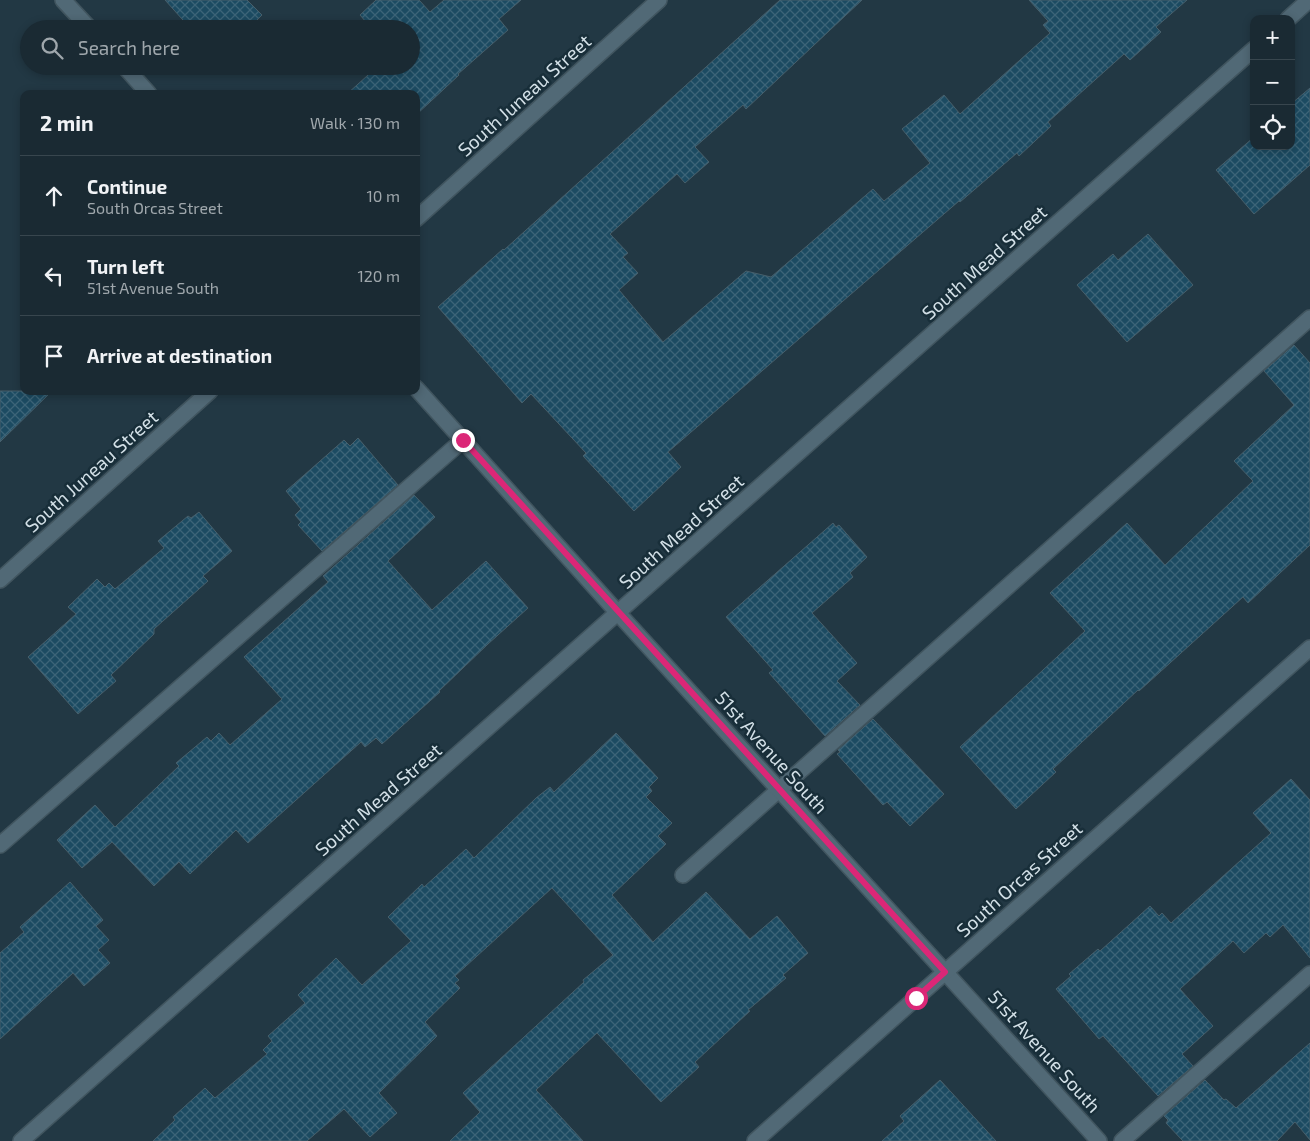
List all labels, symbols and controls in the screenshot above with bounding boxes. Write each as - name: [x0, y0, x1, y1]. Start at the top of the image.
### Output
- map controls: [1250, 15, 1295, 150]
- button: +: [1250, 15, 1295, 60]
- search box: [20, 20, 420, 75]
- street label: South Juneau Street: [453, 29, 595, 161]
- icon: search: [38, 34, 66, 62]
- text: Search here: [78, 36, 180, 59]
- button: −: [1250, 60, 1295, 105]
- button: locate: [1250, 105, 1295, 150]
- text: 2 min: [40, 110, 94, 135]
- text: Walk · 130 m: [310, 113, 400, 132]
- text: Continue: [87, 175, 167, 198]
- icon: ahead: [40, 182, 68, 210]
- text: 10 m: [366, 186, 400, 205]
- text: South Orcas Street: [87, 198, 223, 217]
- street label: South Mead Street: [917, 200, 1051, 324]
- text: Turn left: [87, 255, 164, 278]
- icon: left: [40, 262, 68, 290]
- text: 120 m: [357, 266, 400, 285]
- text: 51st Avenue South: [87, 278, 219, 297]
- icon: arrive: [40, 342, 68, 370]
- text: Arrive at destination: [87, 344, 272, 367]
- street label: South Juneau Street: [20, 405, 162, 537]
- route end: [452, 429, 475, 452]
- street label: South Mead Street: [614, 469, 748, 593]
- street label: 51st Avenue South: [711, 686, 833, 818]
- street label: South Mead Street: [310, 738, 446, 860]
- street label: South Orcas Street: [951, 816, 1087, 942]
- street label: 51st Avenue South: [984, 985, 1106, 1117]
- route start: [905, 987, 928, 1010]

